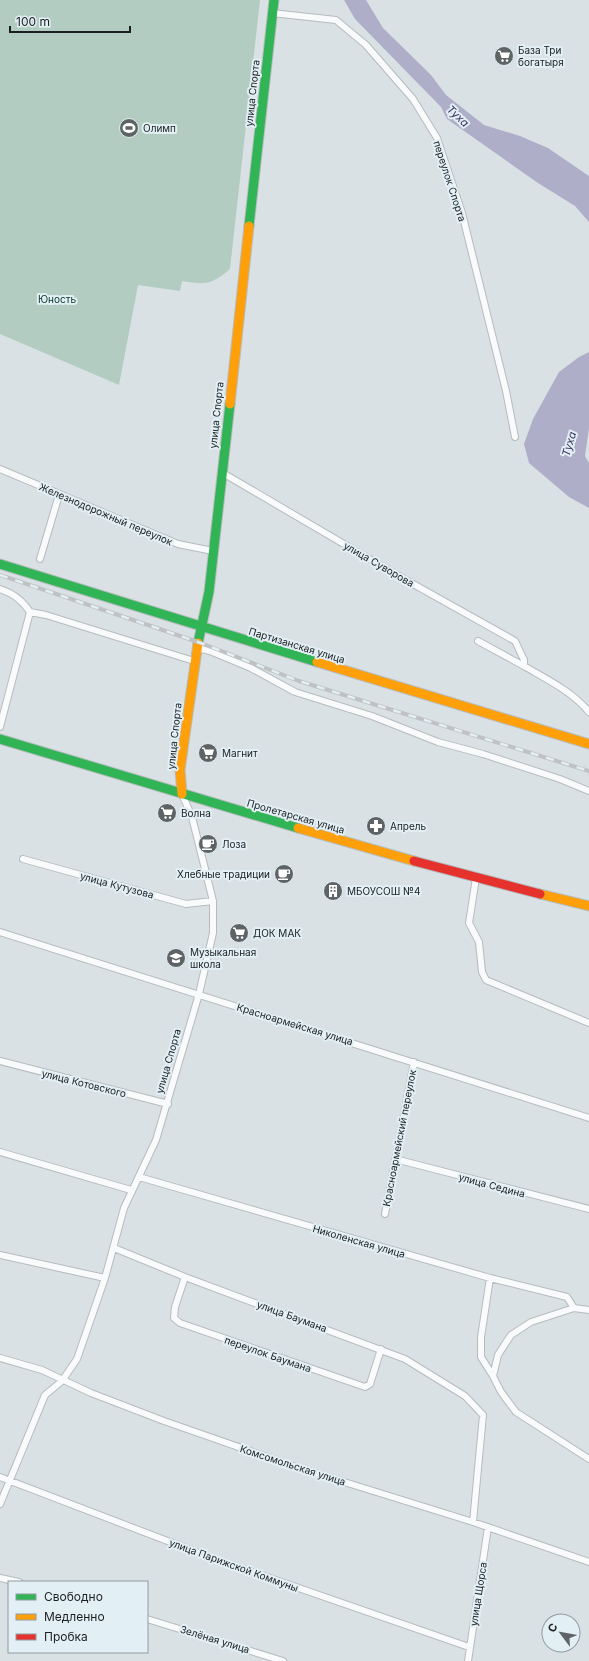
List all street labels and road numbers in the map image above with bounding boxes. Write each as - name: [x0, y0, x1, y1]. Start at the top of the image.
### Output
- street label: улица Спорта: [243, 59, 261, 127]
- street label: переулок Спорта: [431, 139, 469, 223]
- street label: улица Спорта: [207, 381, 225, 449]
- street label: Железнодорожный переулок: [38, 480, 175, 548]
- street label: улица Суворова: [342, 539, 416, 589]
- street label: Партизанская улица: [247, 625, 347, 665]
- street label: улица Спорта: [165, 702, 183, 770]
- street label: Пролетарская улица: [246, 796, 346, 836]
- street label: улица Кутузова: [79, 869, 155, 901]
- street label: Красноармейская улица: [235, 1001, 355, 1047]
- street label: улица Спорта: [153, 1027, 183, 1095]
- street label: улица Котовского: [40, 1067, 128, 1099]
- street label: Красноармейский переулок: [380, 1068, 418, 1207]
- street label: улица Седина: [458, 1170, 526, 1200]
- street label: Николенская улица: [311, 1222, 407, 1260]
- street label: улица Баумана: [255, 1298, 329, 1334]
- street label: переулок Баумана: [223, 1334, 313, 1374]
- street label: Комсомольская улица: [239, 1442, 347, 1488]
- street label: улица Парижской Коммуны: [168, 1536, 300, 1594]
- street label: улица Щорса: [467, 1561, 489, 1627]
- street label: Зелёная улица: [179, 1623, 251, 1655]

